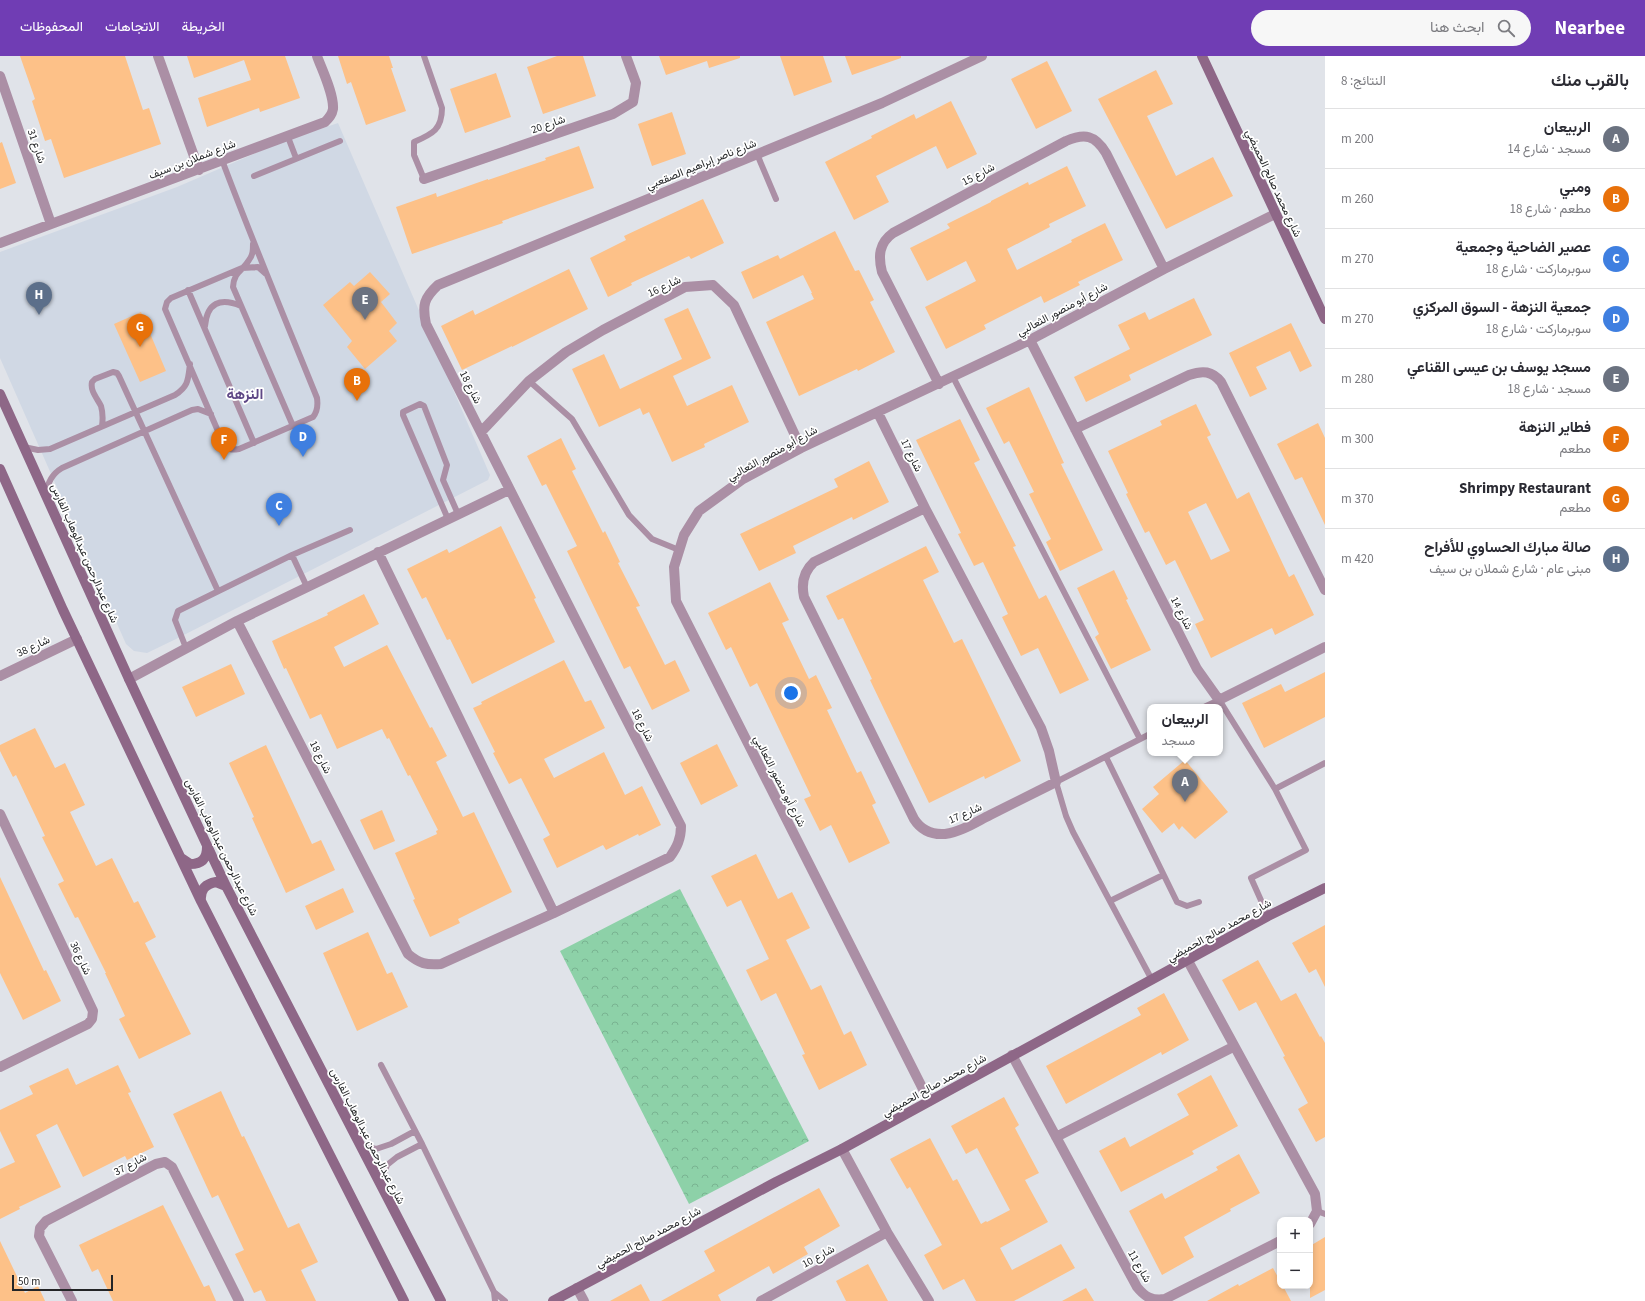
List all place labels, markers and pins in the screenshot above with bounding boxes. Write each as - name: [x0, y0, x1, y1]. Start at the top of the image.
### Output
- pin: H: [26, 282, 52, 315]
- pin: E: [352, 287, 378, 320]
- pin: G: [127, 314, 153, 347]
- pin: B: [344, 368, 370, 401]
- pin: D: [290, 424, 316, 457]
- pin: F: [211, 427, 237, 460]
- pin: C: [266, 493, 292, 526]
- pin: A: [1172, 769, 1198, 802]

